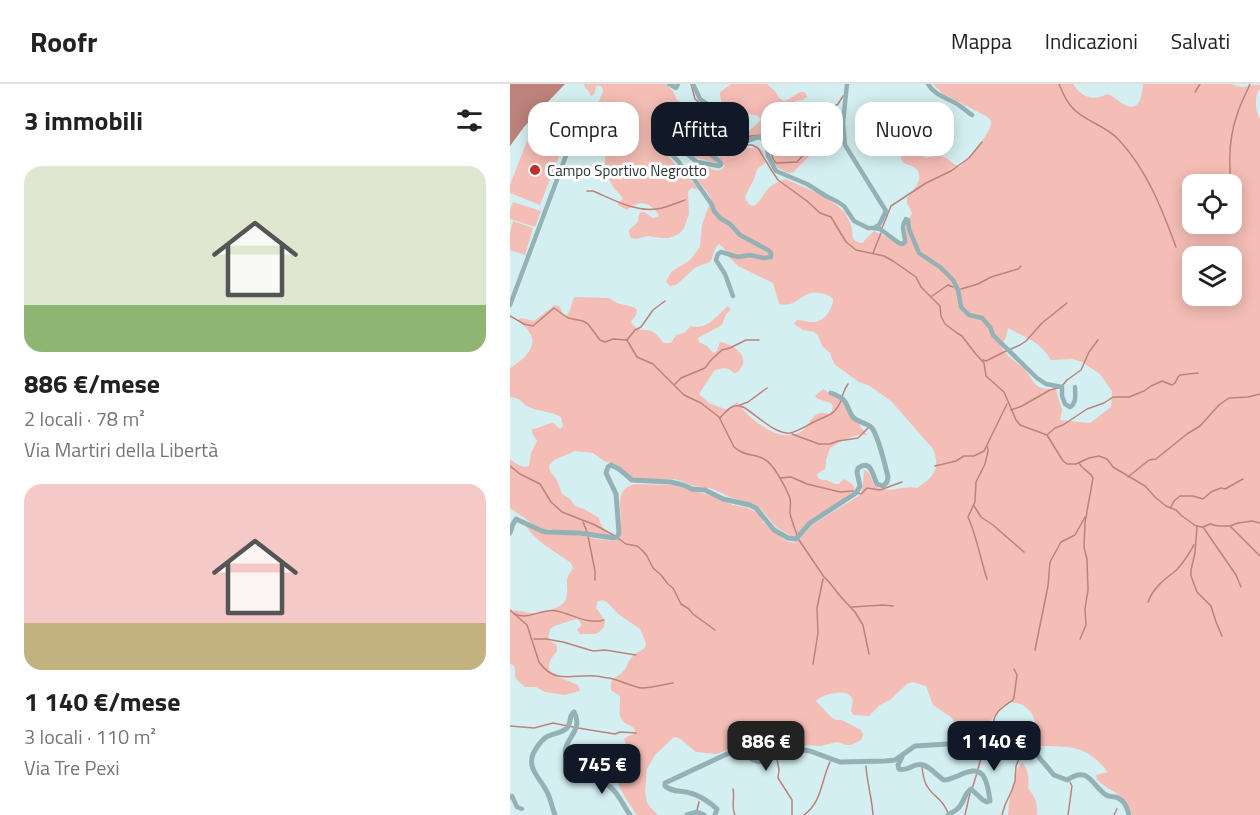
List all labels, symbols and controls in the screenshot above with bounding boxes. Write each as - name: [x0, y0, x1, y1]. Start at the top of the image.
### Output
- text: Roofr: [30, 20, 97, 63]
- text: Mappa: [951, 25, 1012, 57]
- text: Indicazioni: [1045, 25, 1138, 57]
- text: Salvati: [1171, 25, 1230, 57]
- text: 3 immobili: [24, 101, 143, 140]
- chip: Compra: [528, 102, 639, 156]
- chip: Affitta: [651, 102, 749, 156]
- chip: Filtri: [761, 102, 843, 156]
- chip: Nuovo: [855, 102, 954, 156]
- icon: filters: [453, 104, 486, 137]
- place label: Campo Sportivo Negrotto: [547, 159, 707, 182]
- marker: Campo Sportivo Negrotto: [528, 163, 542, 177]
- map controls: [1182, 174, 1242, 306]
- button: locate: [1182, 174, 1242, 234]
- icon: home: [201, 205, 309, 313]
- button: layers: [1182, 246, 1242, 306]
- text: 886 €/mese: [24, 364, 160, 403]
- text: 2 locali · 78 m²: [24, 403, 145, 434]
- text: Via Martiri della Libertà: [24, 434, 218, 465]
- icon: home: [201, 523, 309, 631]
- text: 1 140 €/mese: [24, 682, 180, 721]
- text: 3 locali · 110 m²: [24, 721, 156, 752]
- pin: 886 €: [724, 721, 808, 772]
- pin: 1 140 €: [939, 721, 1049, 772]
- text: 886 €: [741, 725, 791, 756]
- text: 1 140 €: [962, 725, 1026, 756]
- pin: 745 €: [560, 744, 644, 795]
- text: 745 €: [577, 748, 627, 779]
- text: Via Tre Pexi: [24, 752, 120, 783]

